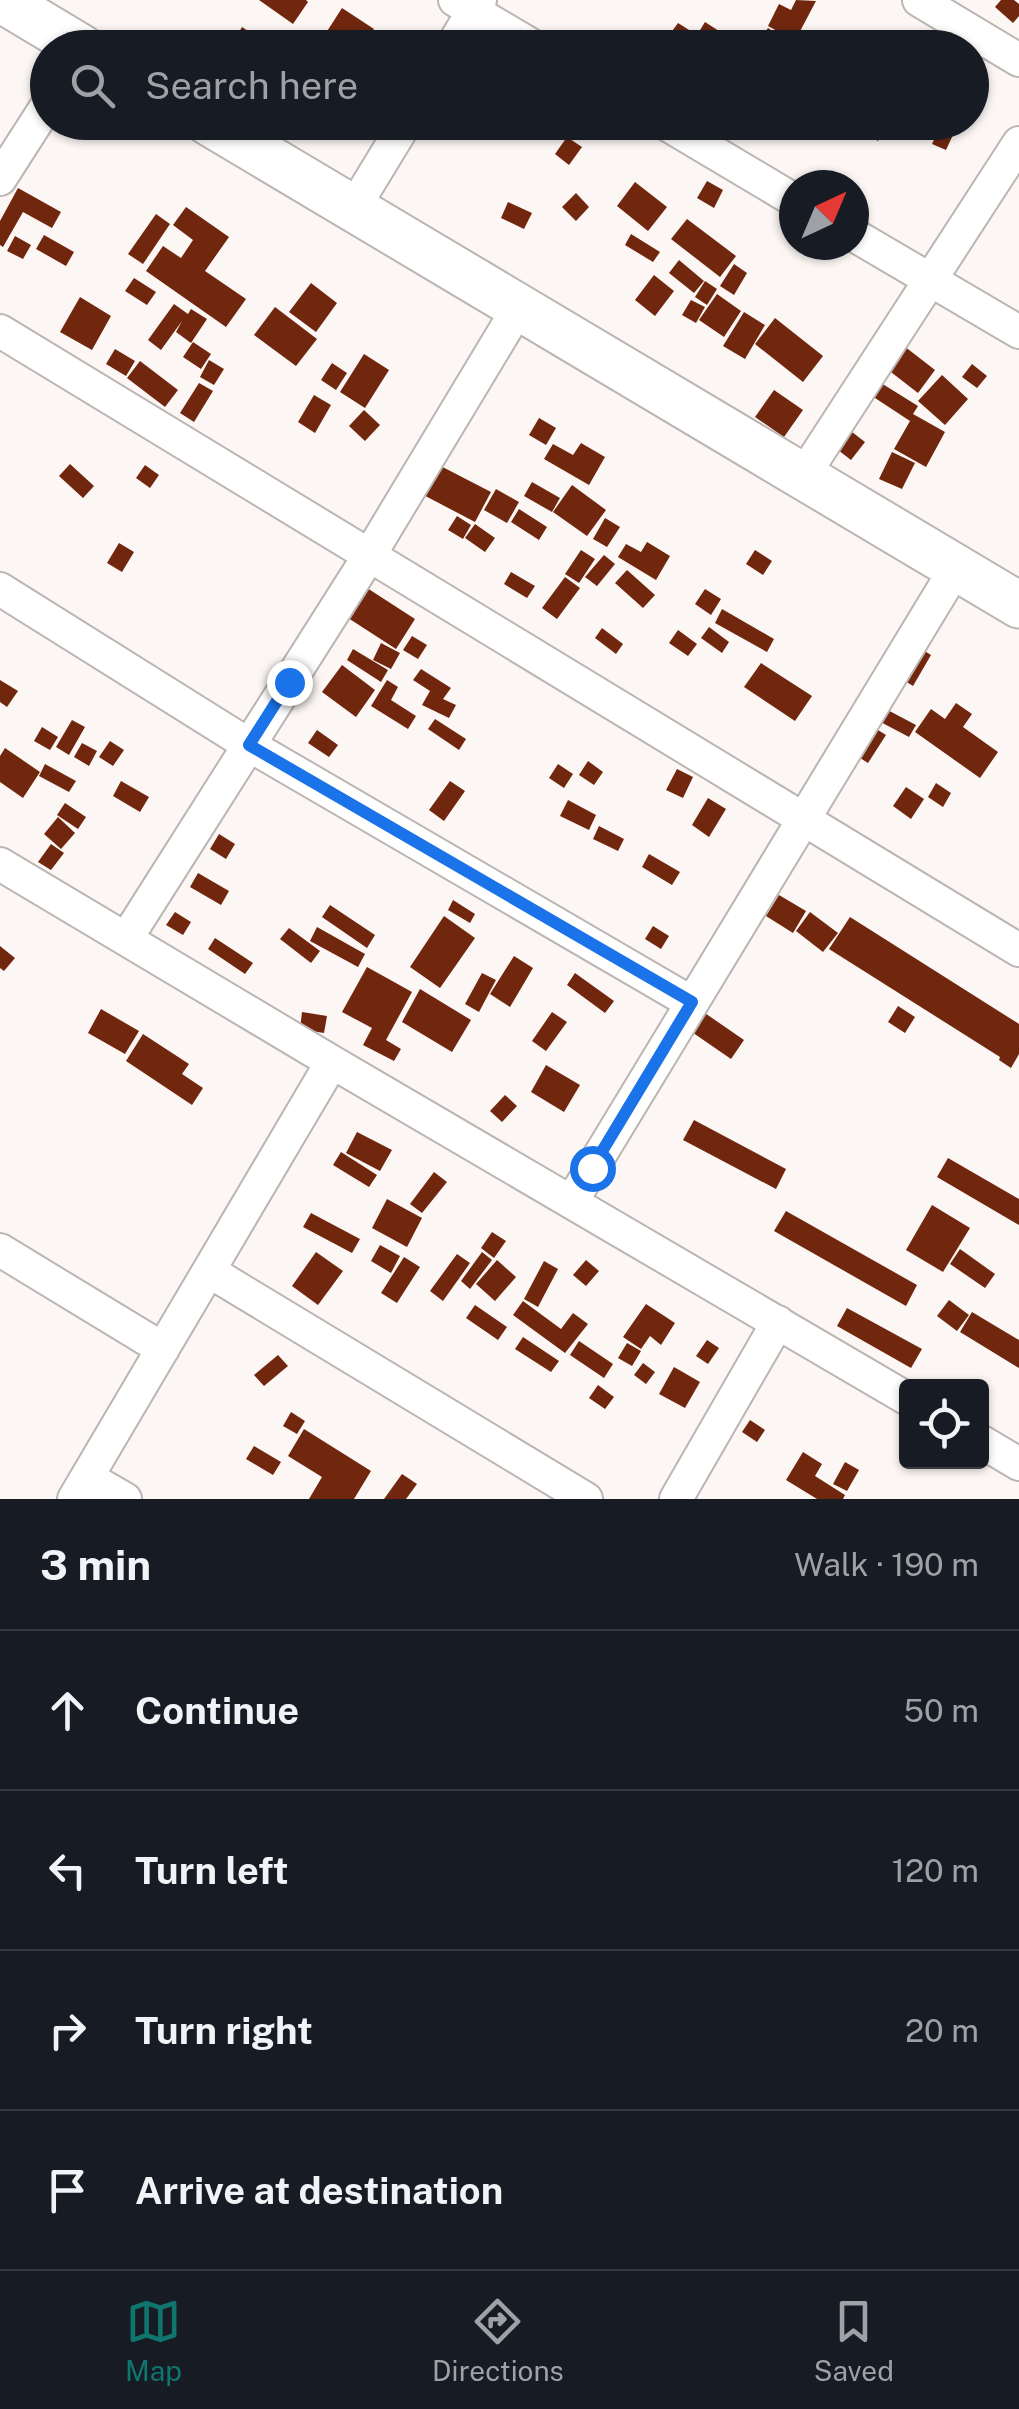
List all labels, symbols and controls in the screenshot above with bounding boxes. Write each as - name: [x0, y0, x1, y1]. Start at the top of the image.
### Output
- search box: [30, 30, 989, 140]
- icon: search: [65, 58, 120, 113]
- text: Search here: [145, 63, 358, 108]
- north arrow: [779, 170, 869, 260]
- route end: [267, 660, 313, 706]
- route start: [570, 1146, 616, 1192]
- map controls: [899, 1379, 989, 1469]
- button: locate: [899, 1379, 989, 1469]
- text: 3 min: [40, 1540, 151, 1589]
- text: Walk · 190 m: [794, 1546, 979, 1583]
- icon: ahead: [40, 1683, 95, 1738]
- text: Continue: [135, 1688, 299, 1733]
- text: 50 m: [903, 1692, 979, 1729]
- icon: left: [40, 1843, 95, 1898]
- text: Turn left: [135, 1848, 289, 1893]
- text: 120 m: [892, 1852, 979, 1889]
- icon: right: [40, 2003, 95, 2058]
- text: Turn right: [135, 2008, 313, 2053]
- text: 20 m: [905, 2012, 979, 2049]
- icon: arrive: [40, 2163, 95, 2218]
- text: Arrive at destination: [135, 2168, 503, 2213]
- tab: Map: [125, 2294, 182, 2387]
- tab: Directions: [432, 2294, 564, 2387]
- tab: Saved: [814, 2294, 894, 2387]

